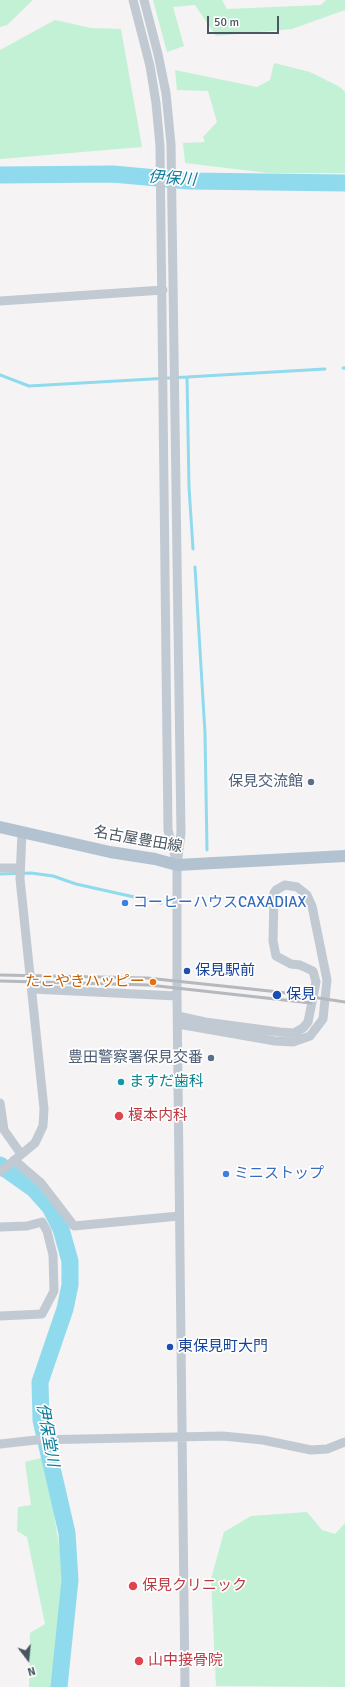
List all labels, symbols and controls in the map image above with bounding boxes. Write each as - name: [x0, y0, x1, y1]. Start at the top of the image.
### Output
- scale bar: [209, 8, 281, 34]
- text: 50 m: [214, 15, 239, 30]
- water label: 伊保川: [147, 168, 197, 190]
- place label: 保見交流館: [228, 773, 303, 791]
- marker: 保見交流館: [306, 777, 316, 787]
- street label: 名古屋豊田線: [92, 823, 184, 857]
- place label: コーヒーハウスCAXADIAX: [133, 894, 306, 912]
- marker: コーヒーハウスCAXADIAX: [120, 898, 130, 908]
- place label: 保見駅前: [195, 962, 255, 980]
- marker: 保見駅前: [182, 966, 192, 976]
- place label: たこやきハッピー: [25, 973, 145, 991]
- marker: たこやきハッピー: [148, 977, 158, 987]
- place label: 保見: [286, 986, 316, 1004]
- marker: 保見: [271, 989, 283, 1001]
- place label: 豊田警察署保見交番: [68, 1049, 203, 1067]
- marker: 豊田警察署保見交番: [206, 1053, 216, 1063]
- place label: ますだ歯科: [129, 1073, 204, 1091]
- marker: ますだ歯科: [116, 1077, 126, 1087]
- place label: 榎本内科: [128, 1107, 188, 1125]
- marker: 榎本内科: [113, 1110, 125, 1122]
- place label: ミニストップ: [234, 1165, 324, 1183]
- marker: ミニストップ: [221, 1169, 231, 1179]
- place label: 東保見町大門: [178, 1338, 268, 1356]
- marker: 東保見町大門: [165, 1342, 175, 1352]
- water label: 伊保堂川: [32, 1402, 62, 1468]
- place label: 保見クリニック: [142, 1577, 247, 1595]
- marker: 保見クリニック: [127, 1580, 139, 1592]
- north arrow: [8, 1639, 48, 1679]
- place label: 山中接骨院: [148, 1652, 223, 1670]
- marker: 山中接骨院: [133, 1655, 145, 1667]
- text: N: [26, 1664, 37, 1678]

